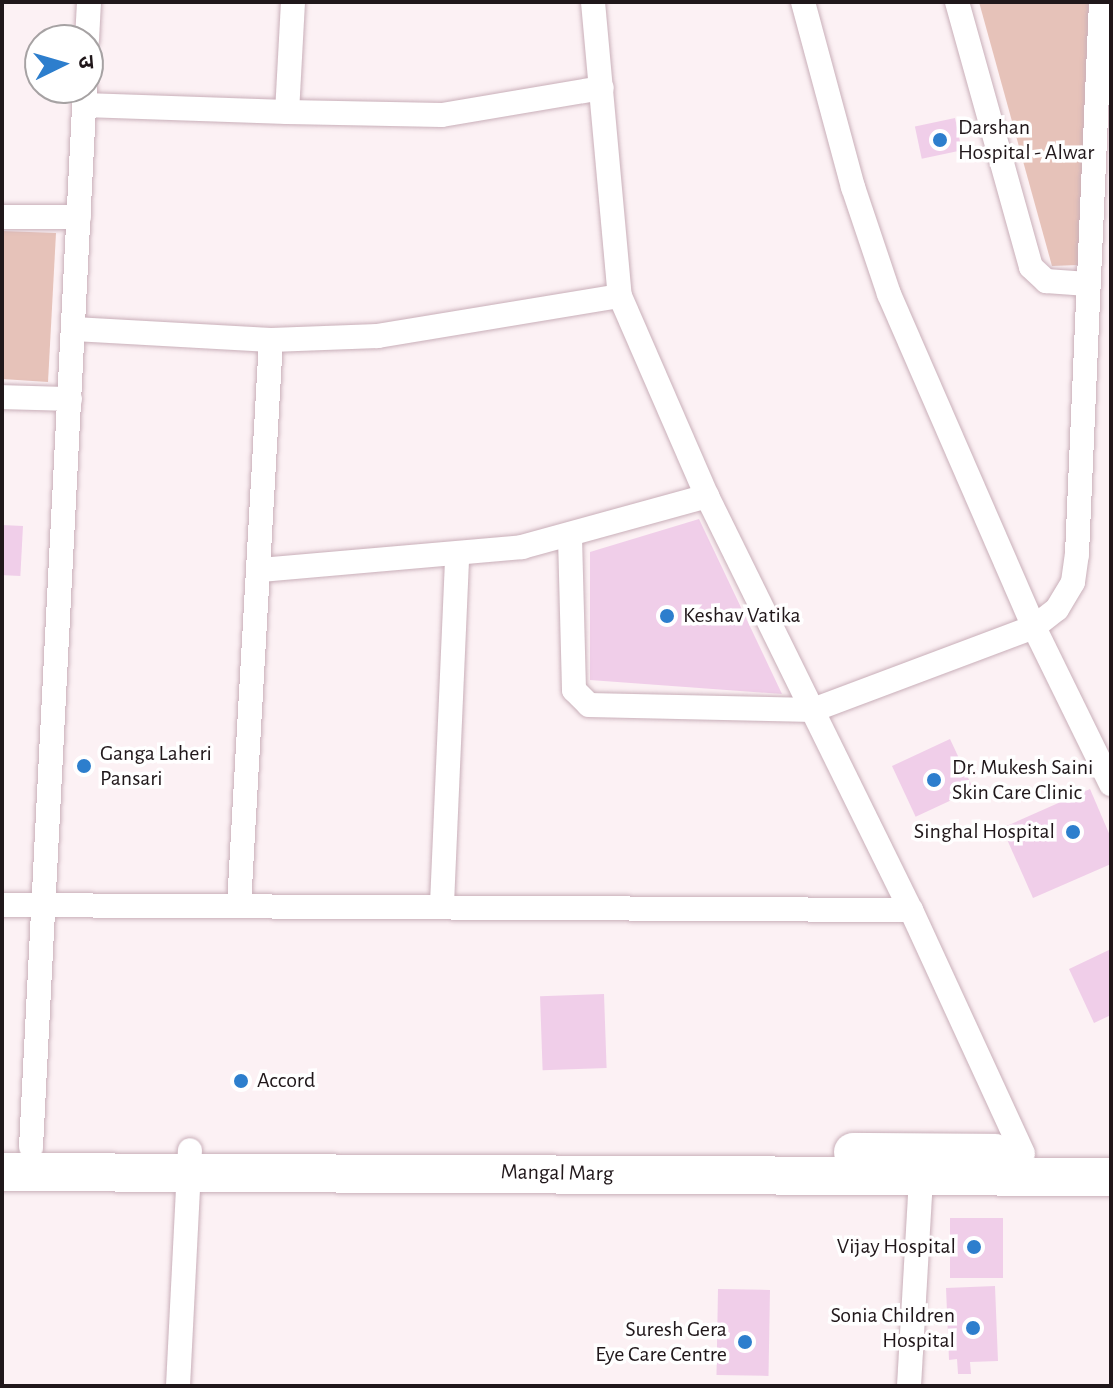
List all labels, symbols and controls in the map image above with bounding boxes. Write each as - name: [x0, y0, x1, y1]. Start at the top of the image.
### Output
- north arrow: [24, 24, 104, 104]
- text: उ: [74, 55, 97, 69]
- place label: Darshan Hospital - Alwar: [958, 114, 1094, 166]
- marker: Darshan Hospital - Alwar: [929, 129, 951, 151]
- place label: Keshav Vatika: [683, 603, 801, 629]
- marker: Keshav Vatika: [658, 607, 676, 625]
- place label: Ganga Laheri Pansari: [100, 740, 212, 792]
- place label: Dr. Mukesh Saini Skin Care Clinic: [952, 754, 1093, 806]
- marker: Ganga Laheri Pansari: [75, 757, 93, 775]
- marker: Dr. Mukesh Saini Skin Care Clinic: [923, 769, 945, 791]
- place label: Singhal Hospital: [914, 819, 1055, 845]
- marker: Singhal Hospital: [1062, 821, 1084, 843]
- place label: Accord: [257, 1068, 315, 1094]
- marker: Accord: [232, 1072, 250, 1090]
- street label: Mangal Marg: [500, 1159, 614, 1187]
- place label: Vijay Hospital: [837, 1234, 956, 1260]
- marker: Vijay Hospital: [963, 1236, 985, 1258]
- place label: Sonia Children Hospital: [830, 1302, 955, 1354]
- place label: Suresh Gera Eye Care Centre: [595, 1316, 727, 1368]
- marker: Sonia Children Hospital: [962, 1317, 984, 1339]
- marker: Suresh Gera Eye Care Centre: [734, 1331, 756, 1353]

